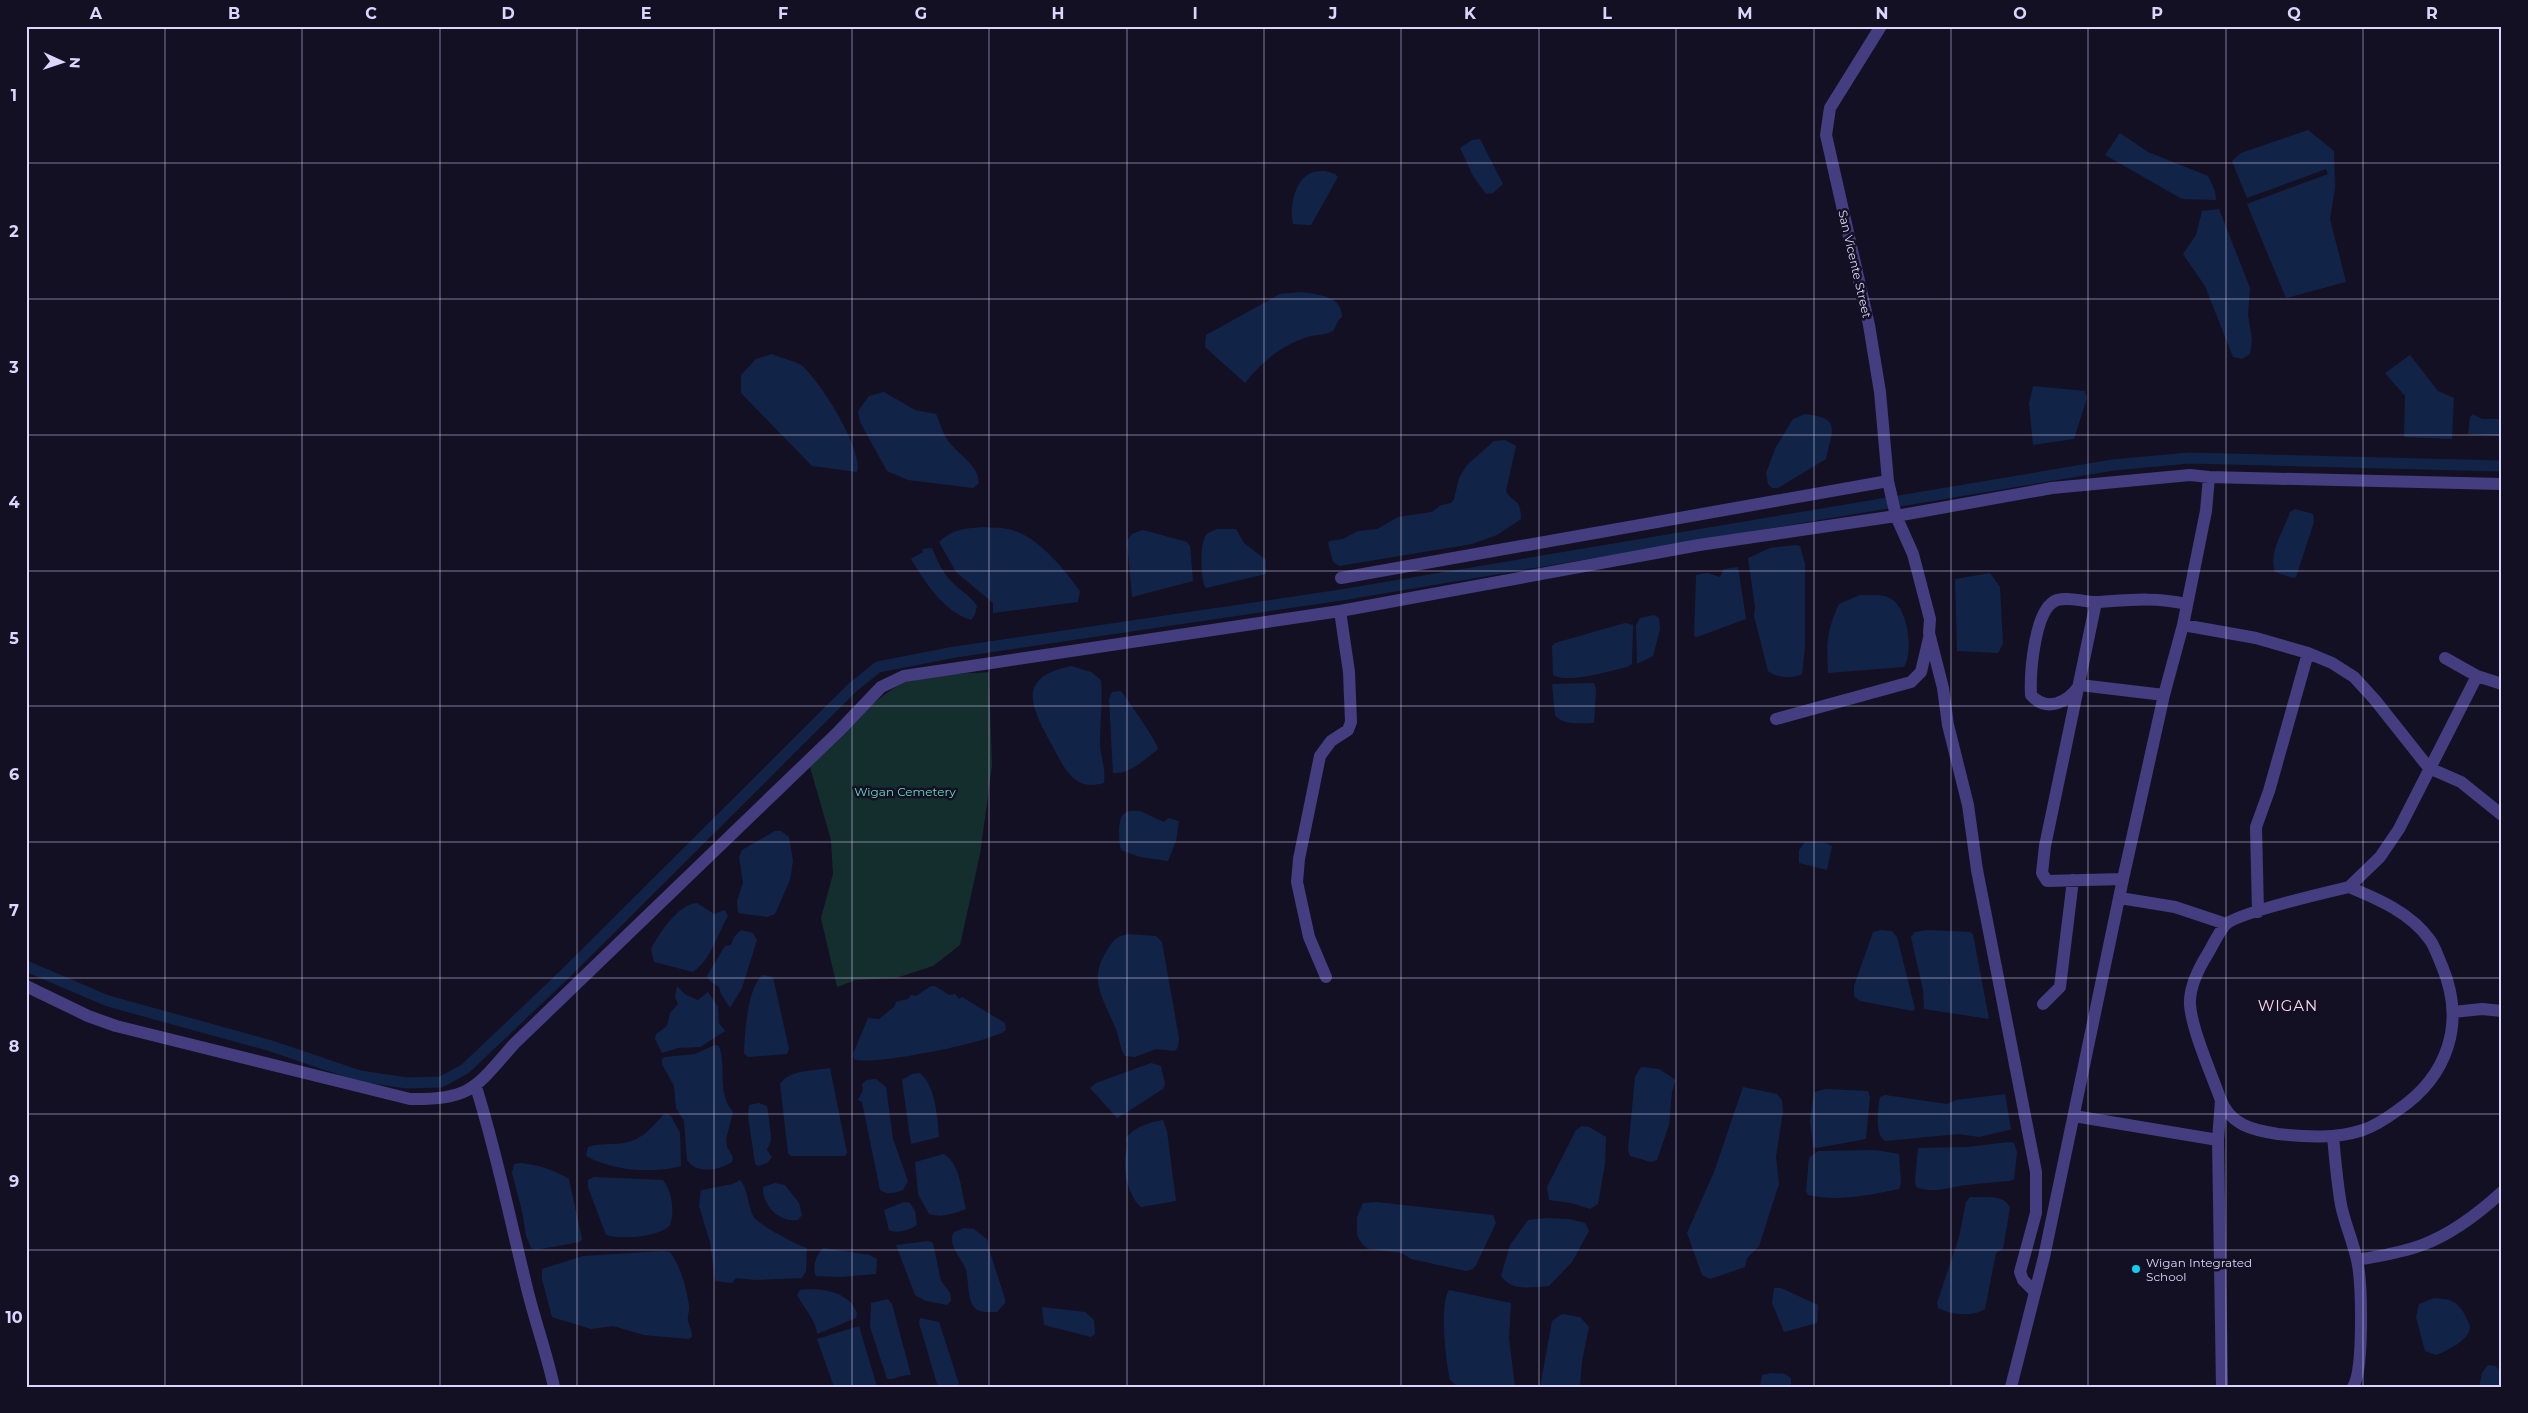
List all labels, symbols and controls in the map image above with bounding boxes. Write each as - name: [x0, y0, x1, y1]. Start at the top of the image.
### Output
- text: A: [89, 4, 103, 23]
- text: B: [228, 4, 240, 23]
- text: C: [365, 4, 377, 23]
- text: D: [501, 4, 515, 23]
- text: E: [641, 4, 651, 23]
- text: F: [778, 4, 788, 23]
- text: G: [915, 4, 927, 23]
- text: H: [1052, 4, 1064, 23]
- text: I: [1192, 4, 1198, 23]
- text: J: [1328, 4, 1337, 23]
- text: K: [1464, 4, 1477, 23]
- text: L: [1602, 4, 1612, 23]
- text: M: [1737, 4, 1753, 23]
- text: N: [1876, 4, 1888, 23]
- text: O: [2013, 4, 2027, 23]
- text: P: [2151, 4, 2163, 23]
- text: Q: [2287, 4, 2301, 23]
- text: R: [2426, 4, 2438, 23]
- north arrow: [38, 38, 88, 88]
- text: N: [66, 57, 84, 69]
- text: 1: [11, 86, 17, 105]
- street label: San Vicente Street: [1835, 209, 1875, 320]
- text: 2: [9, 222, 19, 241]
- text: 3: [8, 358, 19, 377]
- text: 4: [8, 493, 20, 512]
- text: 5: [9, 629, 19, 648]
- text: 6: [9, 765, 19, 784]
- park label: Wigan Cemetery: [854, 784, 956, 799]
- text: 7: [9, 901, 19, 920]
- district label: WIGAN: [2258, 996, 2318, 1015]
- text: 8: [9, 1037, 19, 1056]
- text: 9: [9, 1172, 19, 1191]
- place label: Wigan Integrated School: [2146, 1255, 2252, 1284]
- marker: Wigan Integrated School: [2130, 1263, 2142, 1275]
- text: 10: [5, 1308, 23, 1327]

